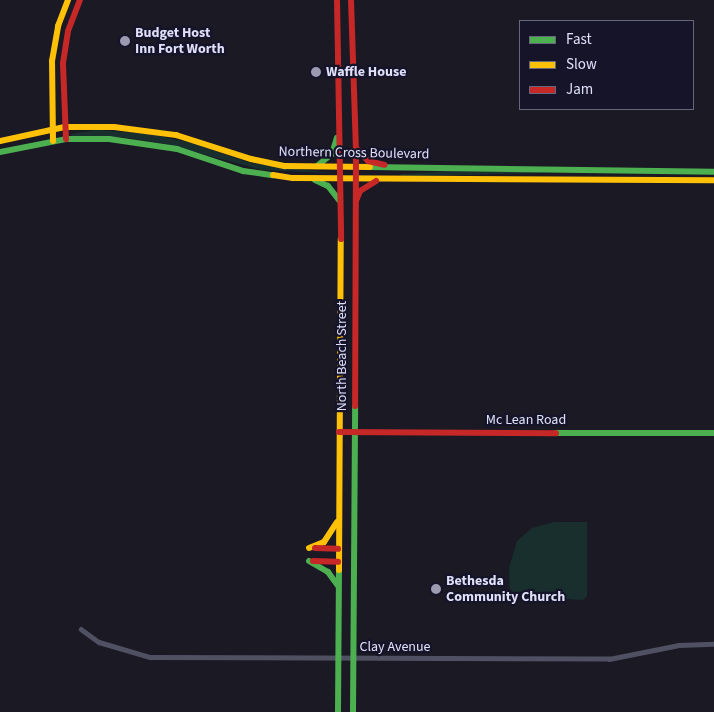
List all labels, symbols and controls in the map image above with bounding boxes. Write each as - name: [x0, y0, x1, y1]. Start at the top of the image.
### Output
- legend: [519, 20, 694, 110]
- place label: Budget Host Inn Fort Worth: [135, 25, 225, 58]
- text: Fast: [566, 29, 592, 50]
- marker: Budget Host Inn Fort Worth: [119, 35, 131, 47]
- text: Slow: [566, 54, 597, 75]
- place label: Waffle House: [326, 64, 406, 80]
- marker: Waffle House: [310, 66, 322, 78]
- text: Jam: [566, 79, 593, 100]
- street label: Northern Cross Boulevard: [278, 143, 430, 163]
- street label: North Beach Street: [334, 301, 350, 411]
- street label: Mc Lean Road: [486, 412, 566, 428]
- place label: Bethesda Community Church: [446, 573, 565, 606]
- marker: Bethesda Community Church: [430, 583, 442, 595]
- street label: Clay Avenue: [359, 639, 431, 655]

